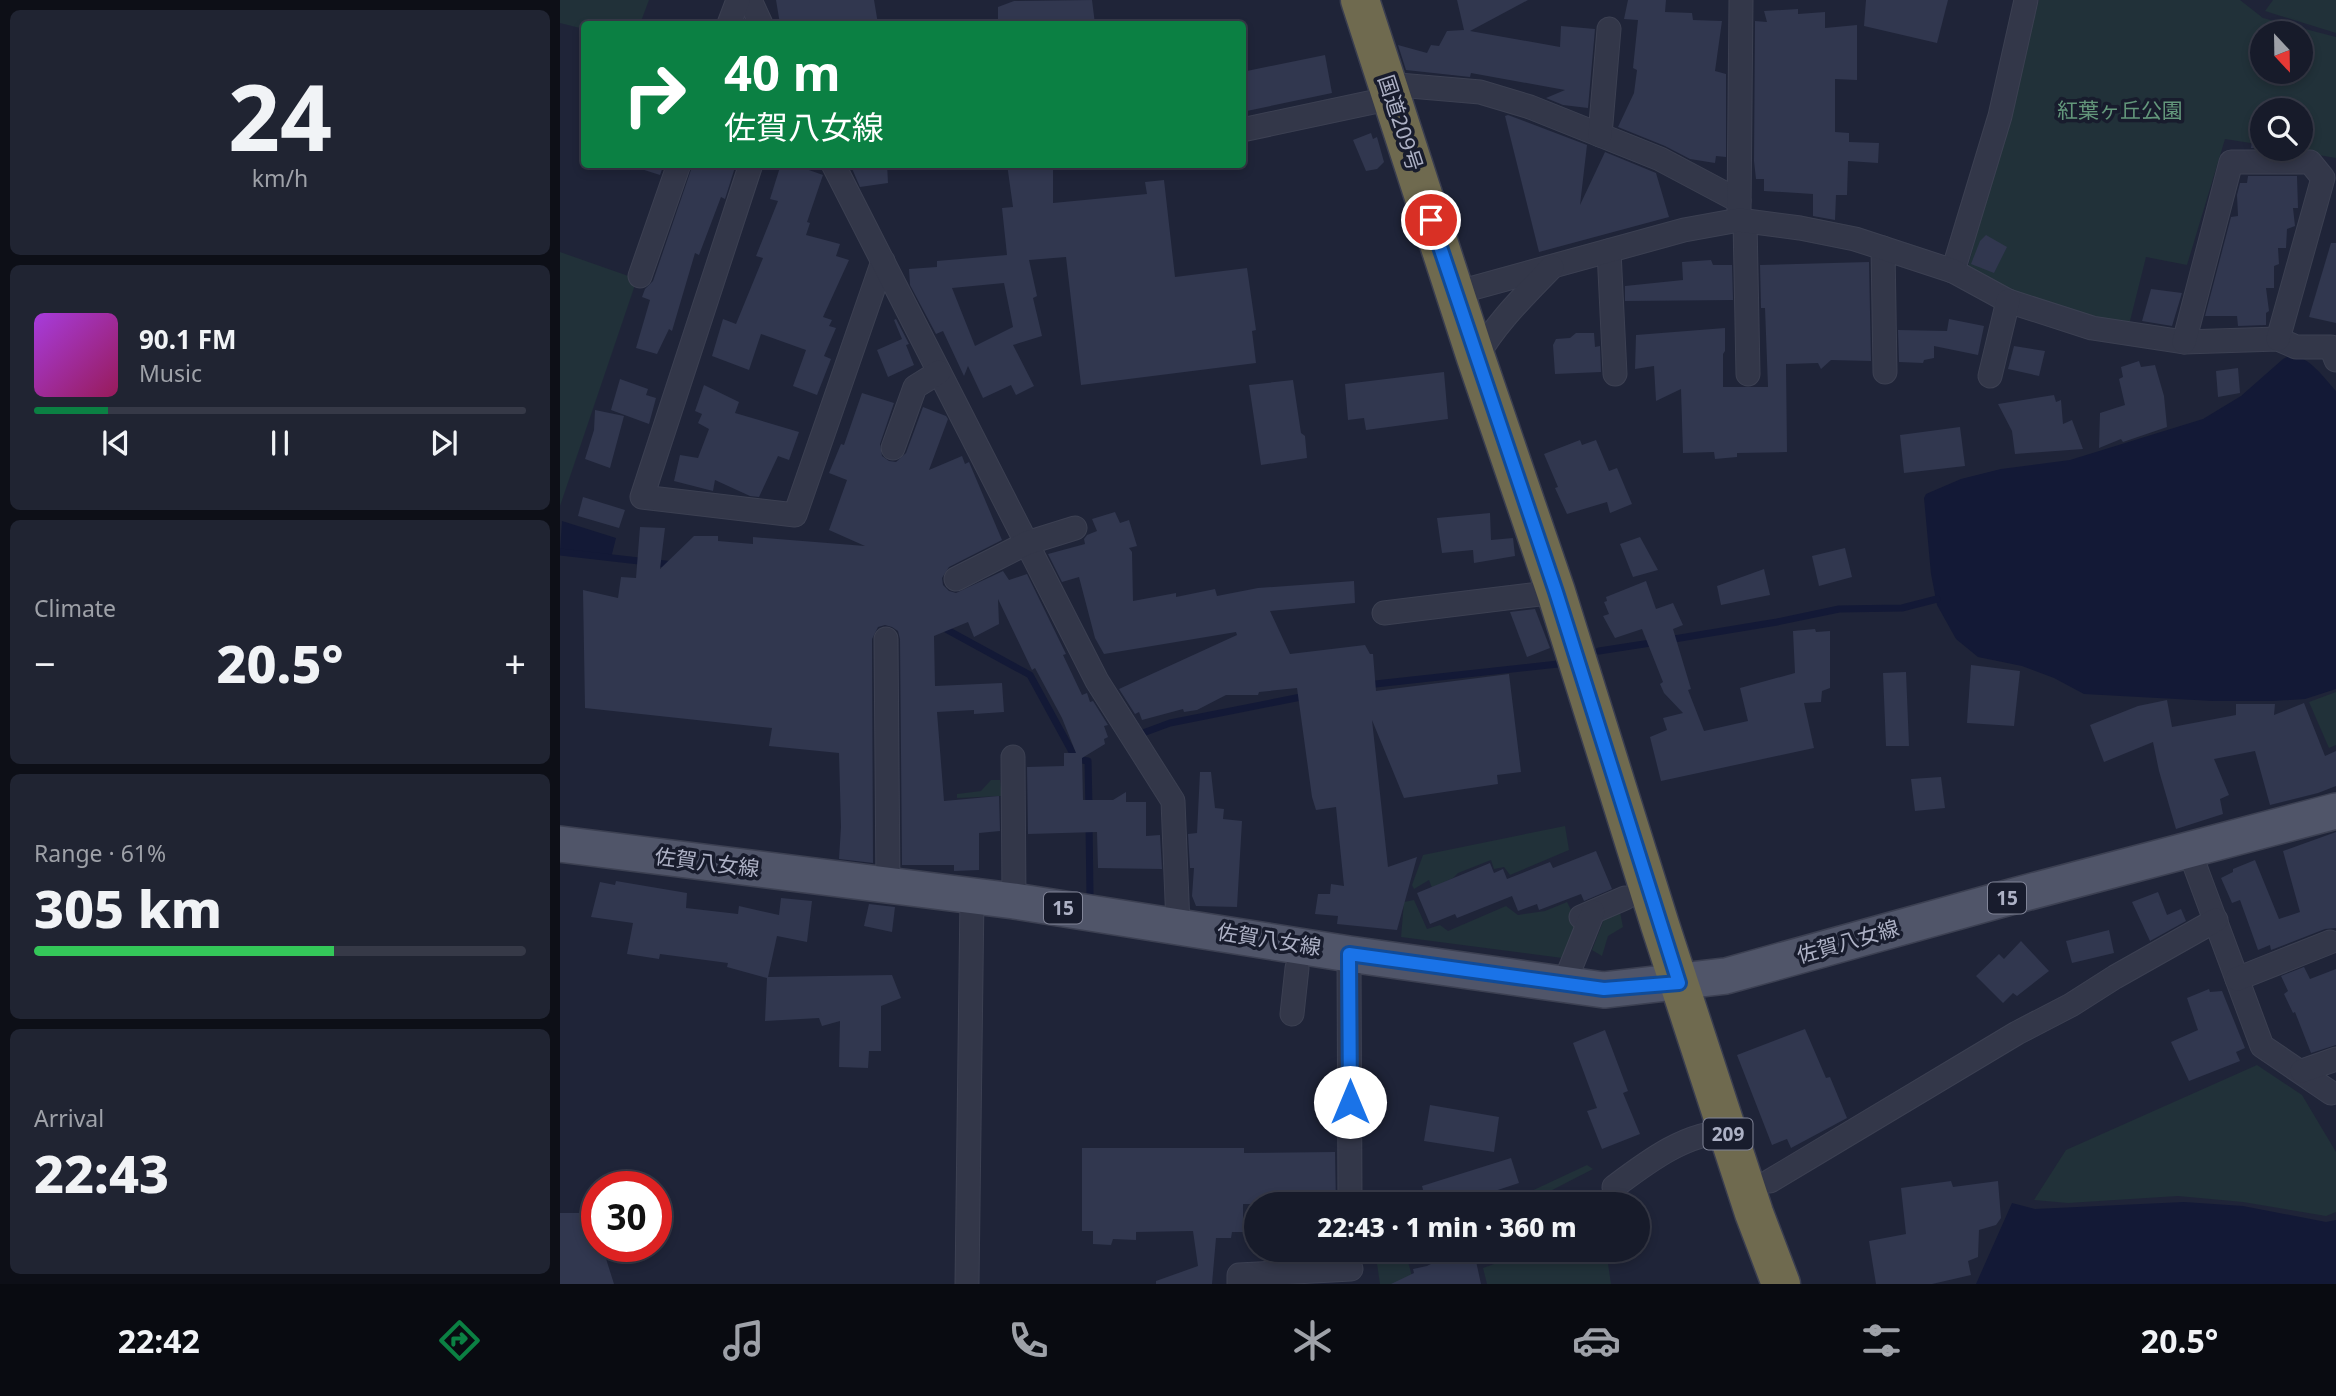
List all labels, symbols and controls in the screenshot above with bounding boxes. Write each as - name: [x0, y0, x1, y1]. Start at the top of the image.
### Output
- north arrow: [2250, 21, 2314, 84]
- map controls: [2250, 21, 2313, 161]
- text: 40 m: [724, 39, 841, 105]
- icon: right: [609, 49, 700, 140]
- text: 24: [228, 54, 332, 178]
- street label: 国道209号: [1372, 71, 1430, 174]
- park label: 紅葉ヶ丘公園: [2057, 96, 2183, 124]
- button: search: [2250, 98, 2313, 161]
- text: 佐賀八女線: [724, 105, 884, 148]
- text: km/h: [252, 162, 308, 194]
- pin: [1401, 190, 1461, 250]
- icon: arrive: [1412, 201, 1450, 239]
- text: 90.1 FM: [139, 321, 236, 357]
- text: Music: [139, 357, 202, 389]
- icon: previous: [97, 424, 135, 462]
- icon: pause: [261, 424, 299, 462]
- icon: next: [425, 424, 463, 462]
- text: Climate: [34, 592, 116, 624]
- text: 20.5°: [217, 627, 343, 698]
- text: −: [34, 637, 56, 689]
- text: +: [504, 637, 526, 689]
- text: Range · 61%: [34, 837, 166, 869]
- street label: 佐賀八女線: [653, 842, 761, 882]
- text: 305 km: [34, 872, 222, 943]
- road number: 15: [1988, 882, 2026, 914]
- road number: 15: [1044, 893, 1082, 924]
- street label: 佐賀八女線: [1793, 913, 1902, 969]
- street label: 佐賀八女線: [1215, 917, 1323, 961]
- position arrow: [1313, 1065, 1387, 1139]
- text: Arrival: [34, 1102, 104, 1134]
- road number: 209: [1704, 1118, 1752, 1150]
- text: 22:43: [34, 1137, 169, 1208]
- speed limit sign: 30: [581, 1171, 672, 1262]
- text: 22:43 · 1 min · 360 m: [1317, 1209, 1577, 1245]
- icon: directions: [435, 1316, 484, 1365]
- icon: music: [719, 1316, 768, 1365]
- icon: phone: [1004, 1316, 1053, 1365]
- icon: climate: [1288, 1316, 1337, 1365]
- icon: car: [1572, 1316, 1621, 1365]
- icon: filters: [1857, 1316, 1906, 1365]
- text: 22:42: [118, 1319, 200, 1362]
- text: 20.5°: [2141, 1319, 2218, 1362]

